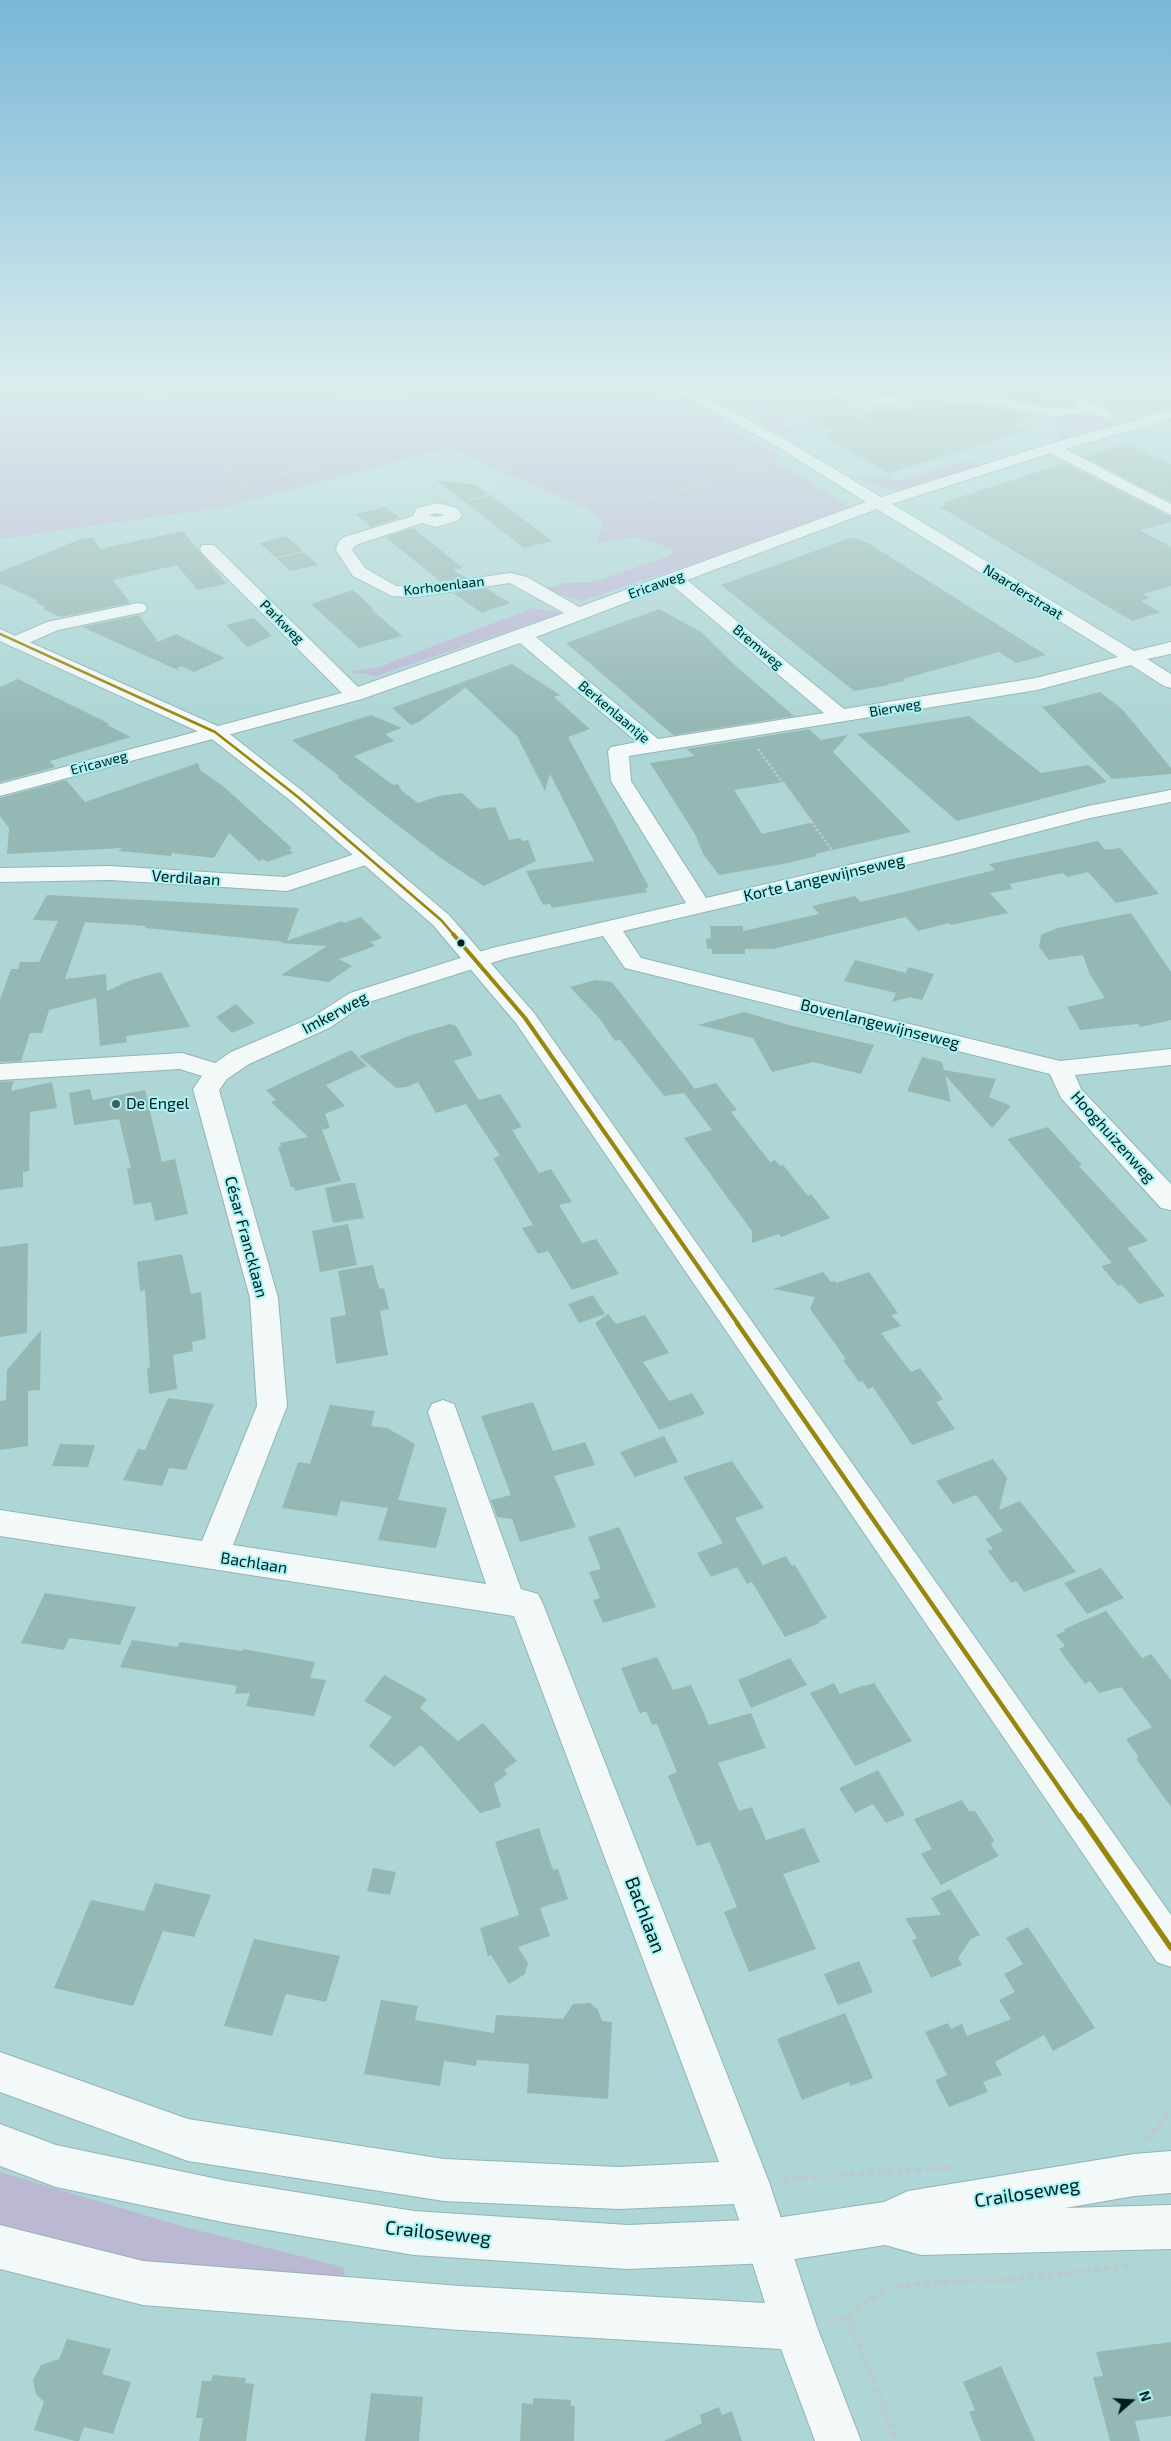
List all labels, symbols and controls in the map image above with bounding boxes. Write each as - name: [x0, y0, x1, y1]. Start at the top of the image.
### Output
- street label: Naarderstraat: [980, 561, 1066, 623]
- street label: Ericaweg: [626, 567, 686, 603]
- street label: Korhoenlaan: [403, 573, 485, 599]
- street label: Parkweg: [256, 596, 308, 648]
- street label: Bremweg: [729, 621, 787, 673]
- street label: Berkenlaantje: [575, 677, 653, 747]
- street label: Bierweg: [868, 695, 922, 721]
- street label: Ericaweg: [69, 747, 129, 779]
- street label: Korte Langewijnseweg: [742, 850, 906, 906]
- street label: Verdilaan: [151, 866, 221, 890]
- unlabelled marker: [456, 938, 466, 948]
- street label: Imkerweg: [299, 988, 371, 1038]
- street label: Bovenlangewijnseweg: [798, 995, 962, 1053]
- street label: Hooghuizenweg: [1067, 1087, 1159, 1187]
- place label: De Engel: [126, 1094, 189, 1114]
- marker: De Engel: [110, 1098, 122, 1110]
- street label: César Francklaan: [221, 1174, 271, 1300]
- street label: Bachlaan: [219, 1548, 289, 1578]
- street label: Bachlaan: [620, 1874, 670, 1956]
- street label: Crailoseweg: [973, 2173, 1081, 2213]
- street label: Crailoseweg: [384, 2216, 492, 2250]
- north arrow: [1106, 2376, 1156, 2426]
- text: N: [1136, 2388, 1155, 2403]

